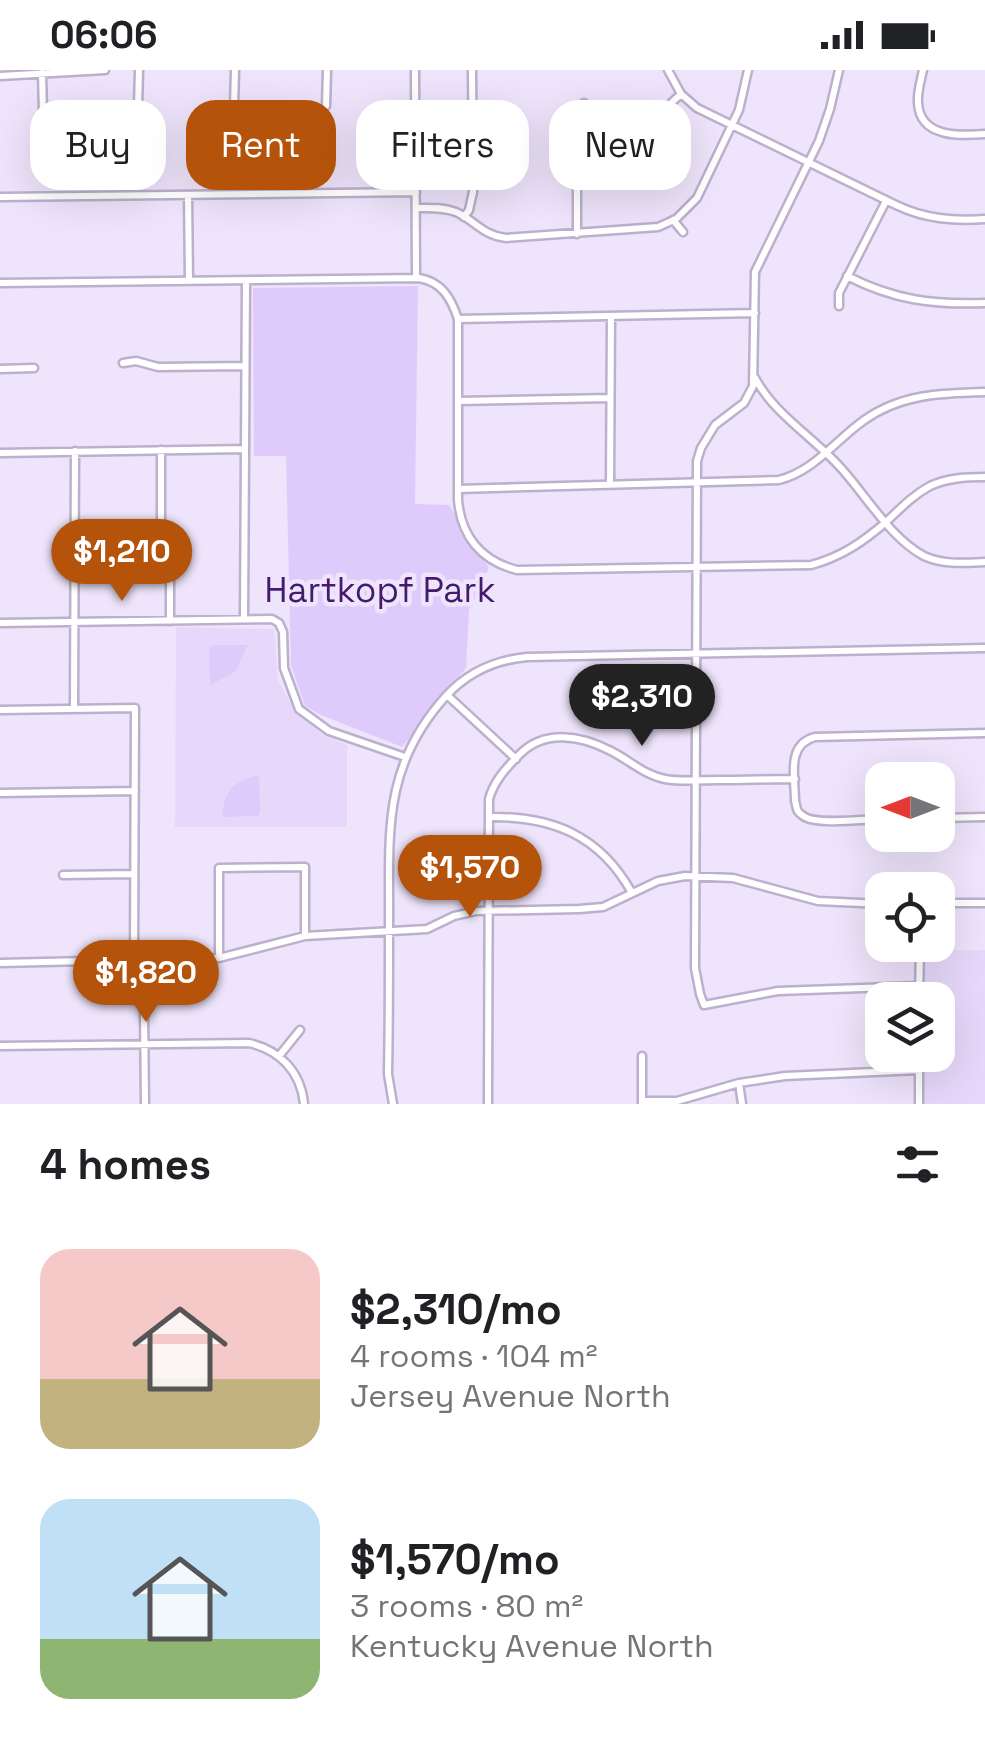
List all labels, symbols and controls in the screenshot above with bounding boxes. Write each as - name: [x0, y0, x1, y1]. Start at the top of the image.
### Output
- text: 06:06: [50, 11, 158, 59]
- chip: Buy: [30, 100, 166, 190]
- chip: Rent: [186, 100, 336, 190]
- chip: Filters: [356, 100, 529, 190]
- chip: New: [549, 100, 691, 190]
- pin: $1,210: [41, 519, 203, 604]
- text: $1,210: [73, 531, 171, 571]
- park label: Hartkopf Park: [264, 568, 496, 612]
- pin: $2,310: [561, 664, 723, 749]
- text: $2,310: [591, 676, 693, 716]
- north arrow: [865, 762, 955, 852]
- map controls: [865, 762, 955, 1072]
- pin: $1,570: [389, 835, 551, 920]
- text: $1,570: [420, 847, 520, 887]
- button: locate: [865, 872, 955, 962]
- pin: $1,820: [65, 940, 227, 1025]
- text: $1,820: [95, 952, 197, 992]
- button: layers: [865, 982, 955, 1072]
- icon: filters: [890, 1137, 945, 1192]
- text: 4 homes: [40, 1138, 211, 1191]
- text: $2,310/mo: [350, 1283, 562, 1336]
- icon: home: [120, 1289, 240, 1409]
- text: 4 rooms · 104 m²: [350, 1336, 597, 1376]
- text: Jersey Avenue North: [350, 1376, 671, 1416]
- text: $1,570/mo: [350, 1533, 560, 1586]
- icon: home: [120, 1539, 240, 1659]
- text: 3 rooms · 80 m²: [350, 1586, 583, 1626]
- text: Kentucky Avenue North: [350, 1626, 714, 1666]

